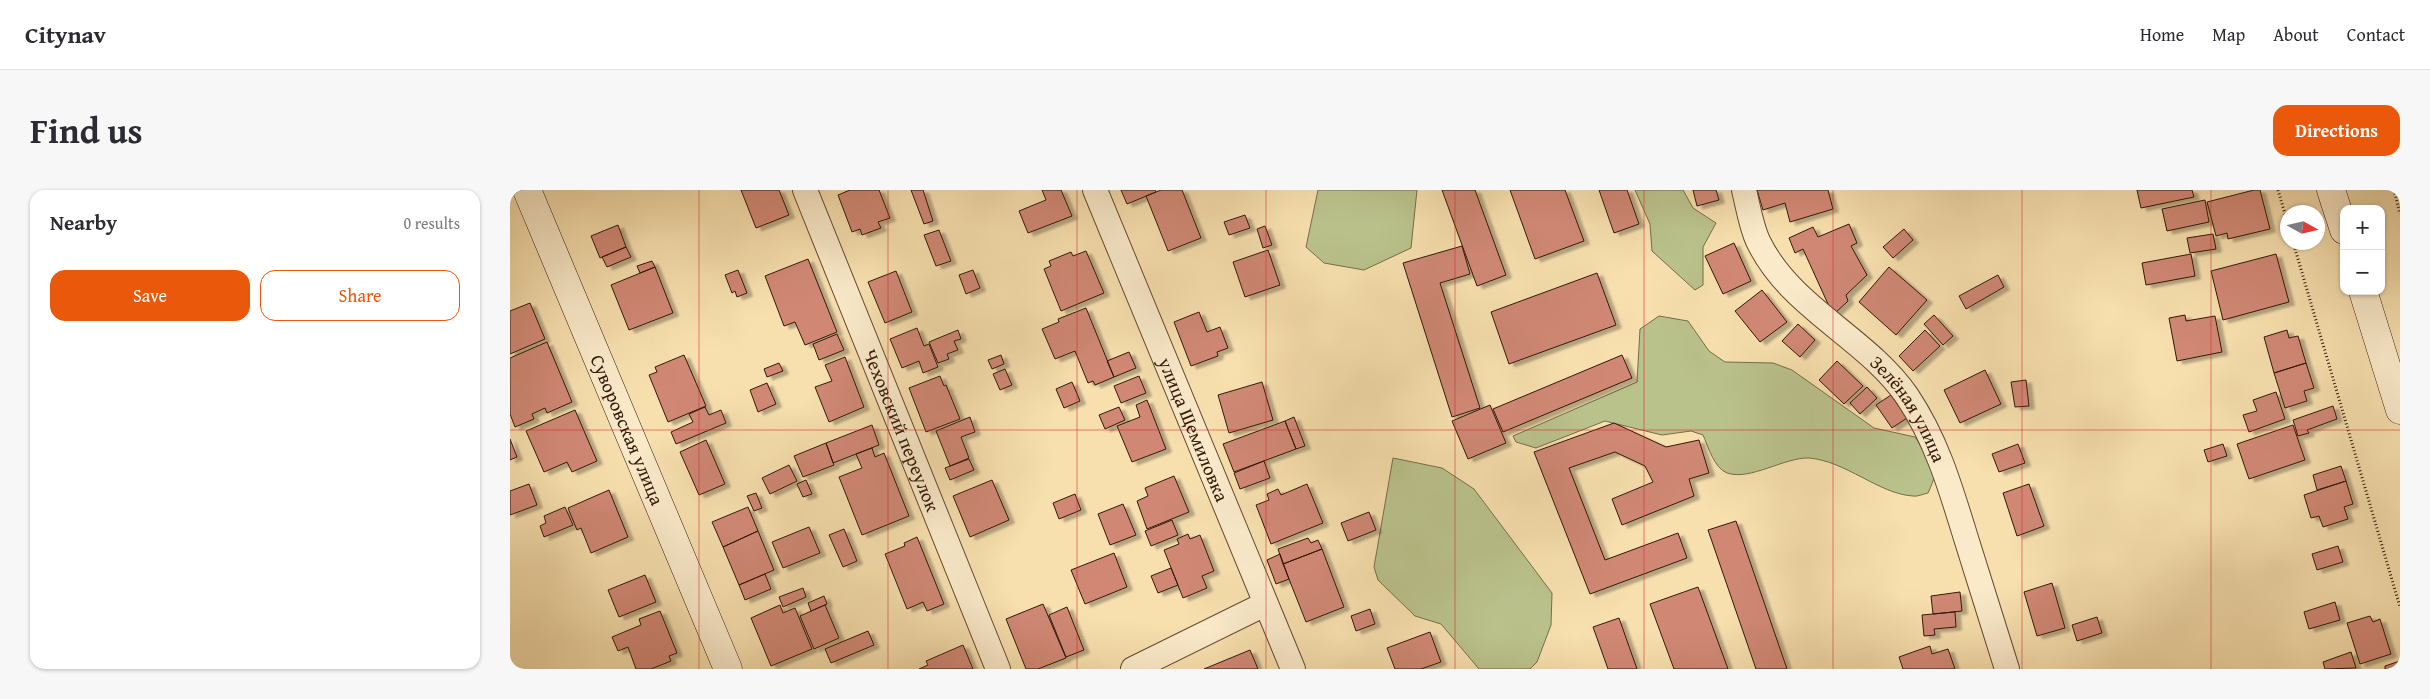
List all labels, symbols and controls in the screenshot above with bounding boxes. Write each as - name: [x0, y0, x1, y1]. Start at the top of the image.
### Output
- text: Citynav: [25, 17, 106, 52]
- text: Home: [2140, 21, 2184, 48]
- text: Map: [2212, 21, 2245, 48]
- text: About: [2273, 21, 2319, 48]
- text: Contact: [2347, 21, 2405, 48]
- text: Find us: [30, 105, 143, 156]
- button: Directions: [2273, 105, 2400, 156]
- north arrow: [2280, 205, 2325, 250]
- map controls: [2340, 205, 2385, 295]
- button: +: [2340, 205, 2385, 250]
- text: Nearby: [50, 207, 117, 238]
- text: 0 results: [403, 211, 460, 235]
- button: −: [2340, 250, 2385, 295]
- button: Save: [50, 270, 250, 321]
- button: Share: [260, 270, 460, 321]
- street label: Чеховский переулок: [856, 345, 947, 516]
- street label: Зелёная улица: [1864, 349, 1953, 466]
- street label: Суворовская улица: [584, 350, 672, 509]
- street label: улица Щемиловка: [1151, 352, 1236, 506]

